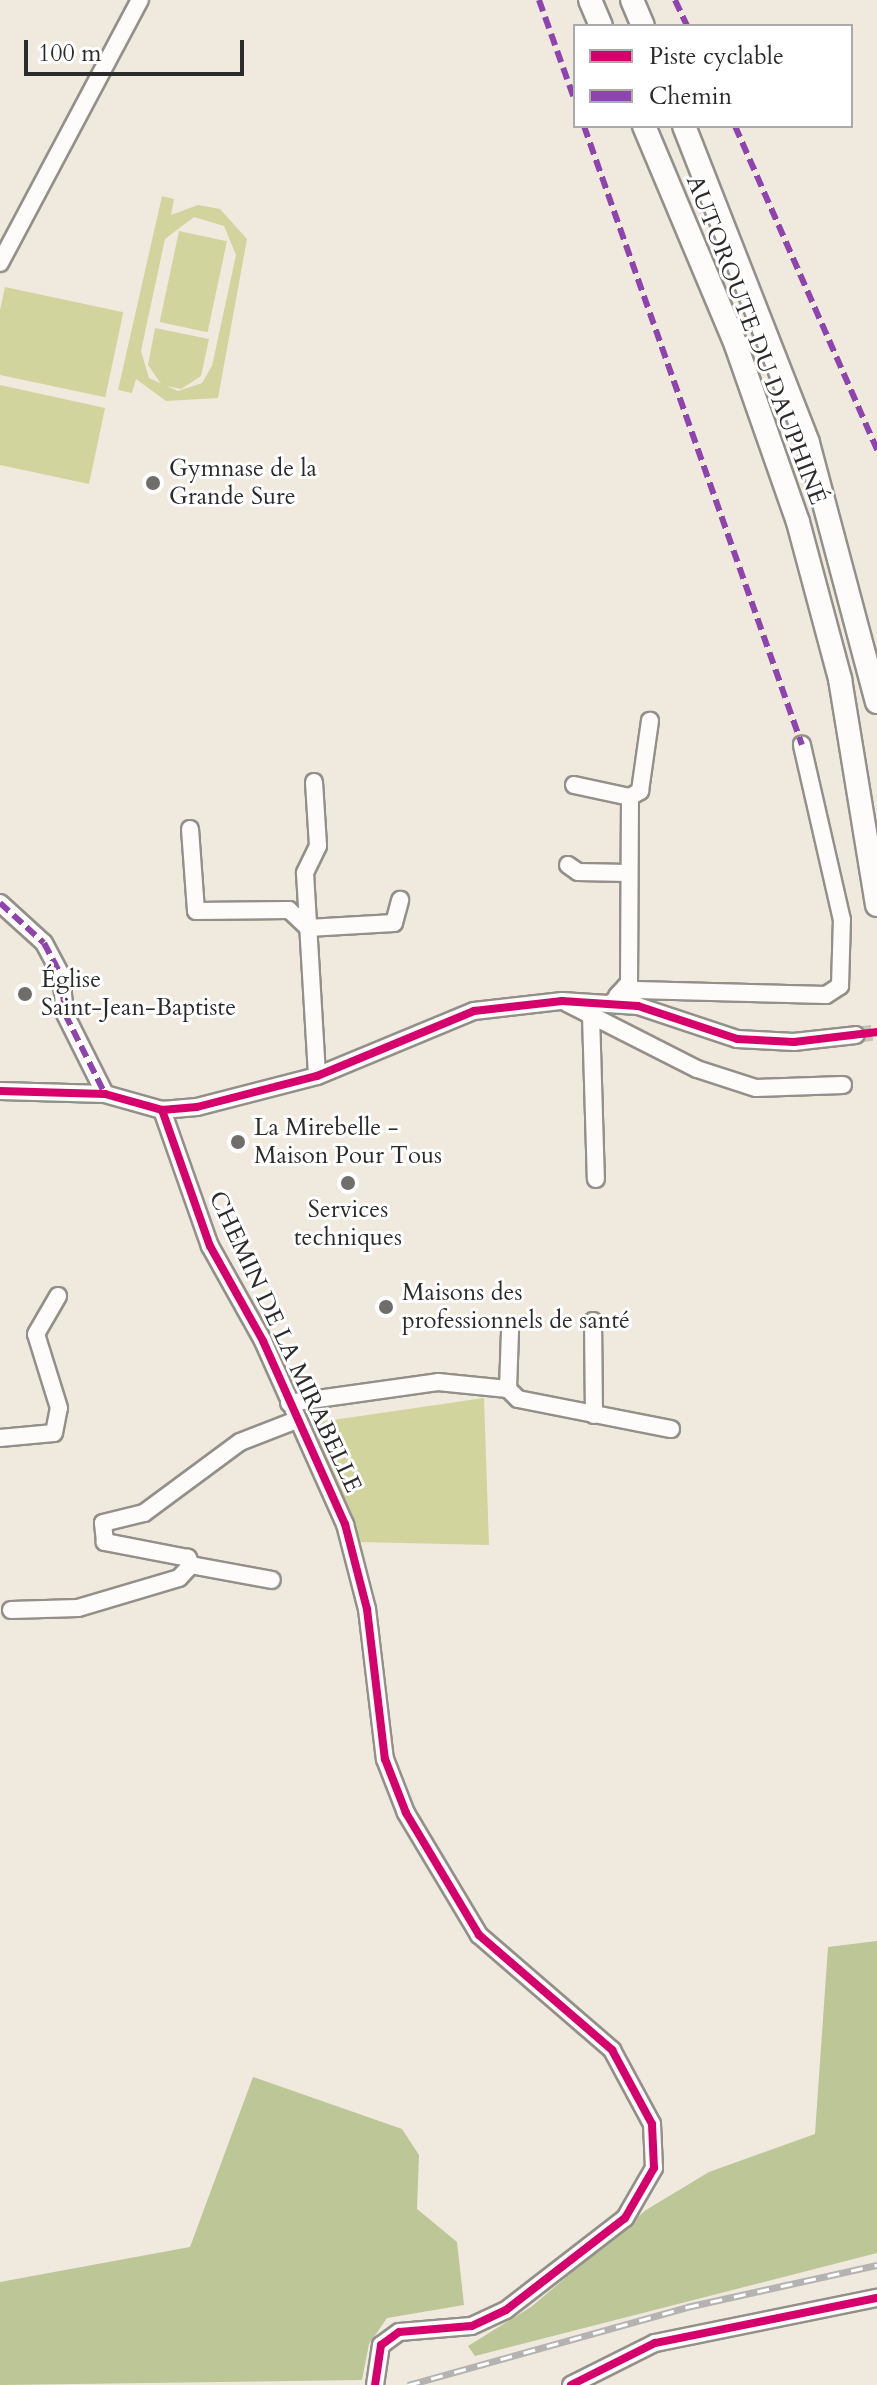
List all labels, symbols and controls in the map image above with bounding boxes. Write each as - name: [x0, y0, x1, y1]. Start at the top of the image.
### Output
- scale bar: [28, 24, 248, 74]
- legend: [573, 24, 853, 128]
- text: 100 m: [38, 37, 102, 70]
- text: Piste cyclable: [649, 40, 784, 73]
- text: Chemin: [649, 80, 732, 113]
- street label: AUTOROUTE DU DAUPHINÉ: [680, 171, 832, 509]
- place label: Gymnase de la Grande Sure: [169, 455, 317, 511]
- marker: Gymnase de la Grande Sure: [144, 474, 162, 492]
- place label: Église Saint-Jean-Baptiste: [41, 966, 236, 1022]
- marker: Église Saint-Jean-Baptiste: [16, 985, 34, 1003]
- place label: La Mirebelle - Maison Pour Tous: [254, 1114, 442, 1170]
- marker: La Mirebelle - Maison Pour Tous: [229, 1133, 247, 1151]
- marker: Services techniques: [339, 1174, 357, 1192]
- street label: CHEMIN DE LA MIRABELLE: [202, 1187, 368, 1497]
- place label: Services techniques: [294, 1196, 402, 1252]
- place label: Maisons des professionnels de santé: [402, 1279, 630, 1335]
- marker: Maisons des professionnels de santé: [377, 1298, 395, 1316]

